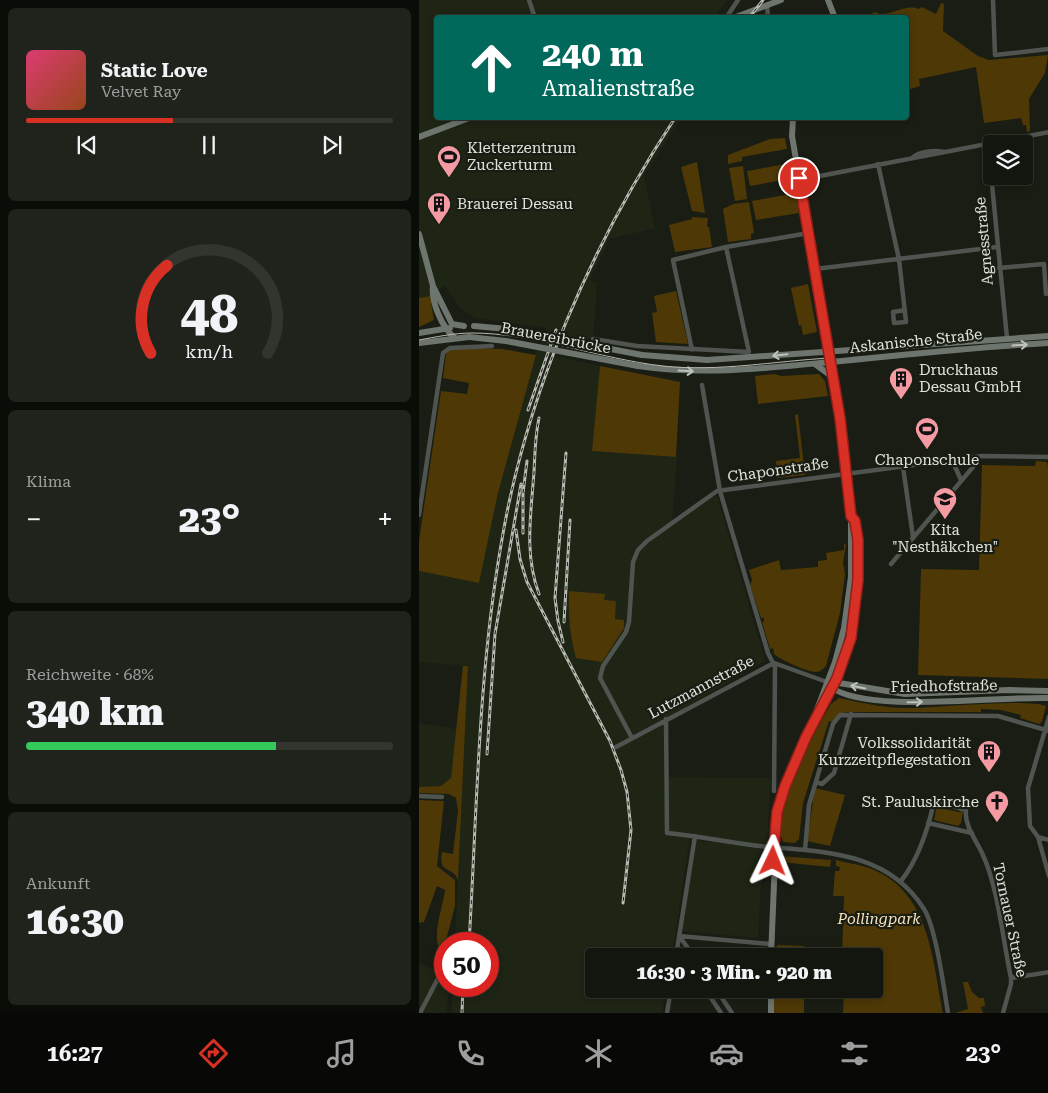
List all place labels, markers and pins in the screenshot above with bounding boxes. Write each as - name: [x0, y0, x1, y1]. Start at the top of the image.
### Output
- place label: Kletterzentrum Zuckerturm: [467, 139, 576, 174]
- sports icon: Kletterzentrum Zuckerturm: [436, 144, 462, 178]
- pin: [778, 157, 820, 199]
- building icon: Brauerei Dessau: [426, 191, 452, 225]
- place label: Brauerei Dessau: [457, 195, 574, 213]
- place label: Druckhaus Dessau GmbH: [919, 361, 1022, 396]
- building icon: Druckhaus Dessau GmbH: [888, 366, 914, 400]
- sports icon: Chaponschule: [914, 416, 940, 450]
- place label: Chaponschule: [875, 451, 979, 469]
- school or university icon: Kita "Nesthäkchen": [932, 486, 958, 520]
- place label: Kita "Nesthäkchen": [892, 521, 998, 556]
- place label: Volkssolidarität Kurzzeitpflegestation: [818, 734, 971, 769]
- building icon: Volkssolidarität Kurzzeitpflegestation: [976, 739, 1002, 773]
- church icon: St. Pauluskirche: [984, 789, 1010, 823]
- place label: St. Pauluskirche: [862, 793, 979, 811]

